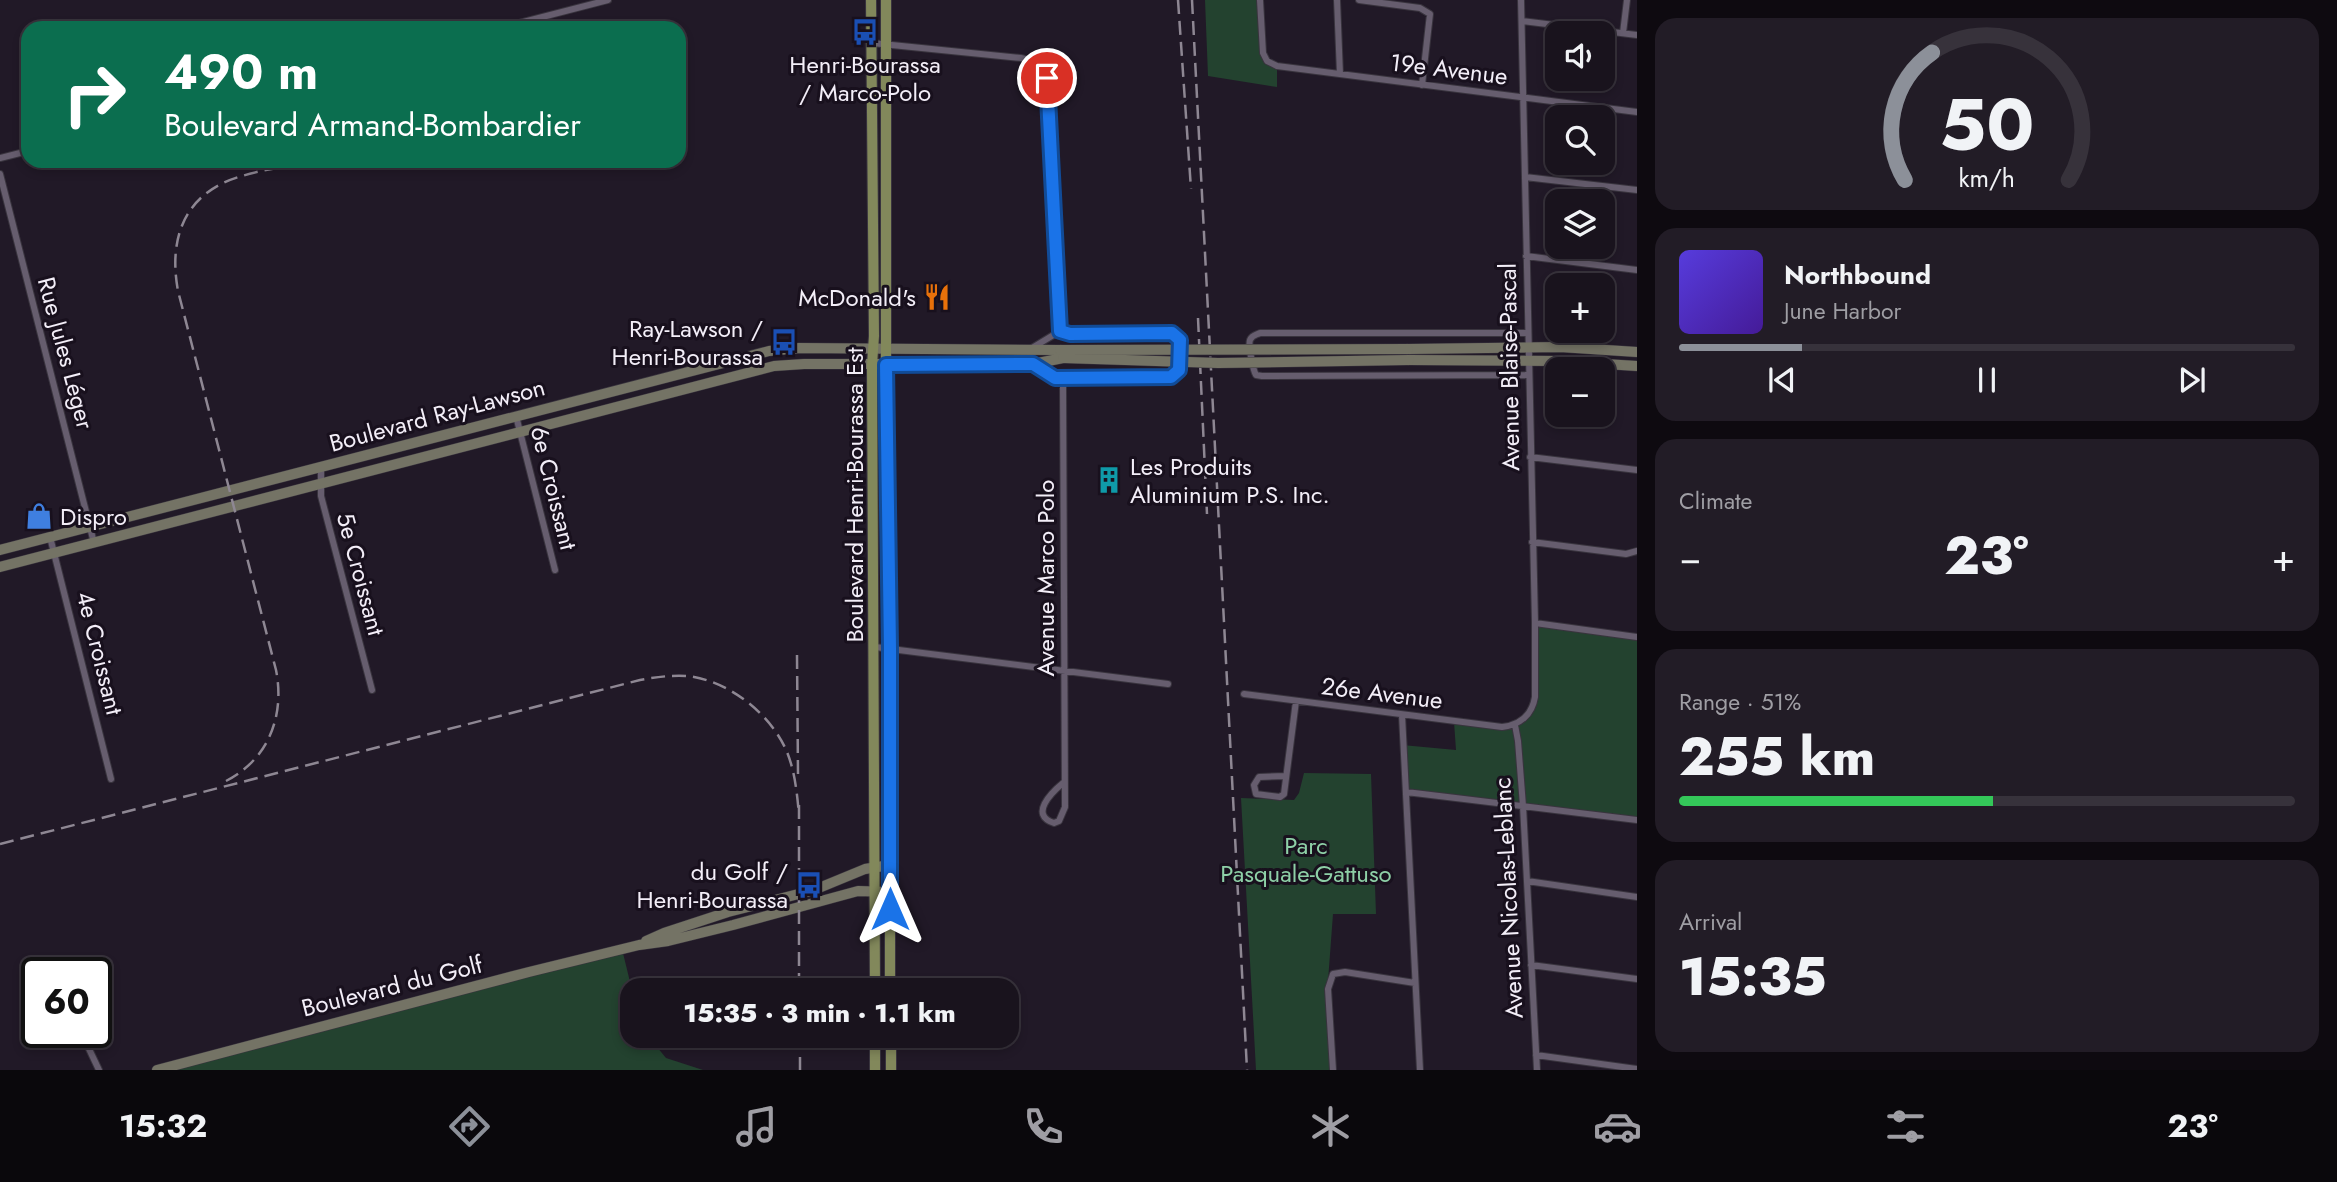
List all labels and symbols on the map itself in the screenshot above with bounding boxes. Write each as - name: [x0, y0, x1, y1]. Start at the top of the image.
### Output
- bus stop icon: Henri-Bourassa / Marco-Polo: [850, 17, 880, 47]
- street label: 19e Avenue: [1388, 44, 1510, 94]
- place label: Henri-Bourassa / Marco-Polo: [789, 47, 941, 110]
- pin: [1017, 48, 1077, 108]
- street label: Avenue Blaise-Pascal: [1490, 263, 1528, 471]
- street label: Rue Jules Léger: [29, 273, 103, 434]
- place label: McDonald's: [798, 280, 916, 315]
- restaurant icon: McDonald's: [922, 282, 952, 312]
- place label: Ray-Lawson / Henri-Bourassa: [612, 311, 763, 374]
- bus stop icon: Ray-Lawson / Henri-Bourassa: [769, 327, 799, 357]
- street label: Boulevard Henri-Bourassa Est: [837, 347, 872, 643]
- street label: Boulevard Ray-Lawson: [325, 369, 549, 461]
- street label: 6e Croissant: [522, 422, 586, 554]
- place label: Les Produits Aluminium P.S. Inc.: [1130, 449, 1330, 512]
- building icon: Les Produits Aluminium P.S. Inc.: [1094, 465, 1124, 495]
- street label: Avenue Marco Polo: [1028, 480, 1063, 676]
- place label: Dispro: [60, 499, 127, 534]
- shop icon: Dispro: [24, 501, 54, 531]
- street label: 5e Croissant: [328, 509, 394, 640]
- street label: 4e Croissant: [68, 587, 132, 719]
- street label: 26e Avenue: [1319, 668, 1445, 718]
- street label: Avenue Nicolas-Leblanc: [1484, 777, 1532, 1019]
- park label: Parc Pasquale-Gattuso: [1220, 828, 1392, 891]
- place label: du Golf / Henri-Bourassa: [637, 854, 788, 917]
- bus stop icon: du Golf / Henri-Bourassa: [794, 870, 824, 900]
- position arrow: [853, 872, 927, 946]
- street label: Boulevard du Golf: [298, 946, 487, 1025]
- speed limit sign: 60: [21, 957, 112, 1048]

